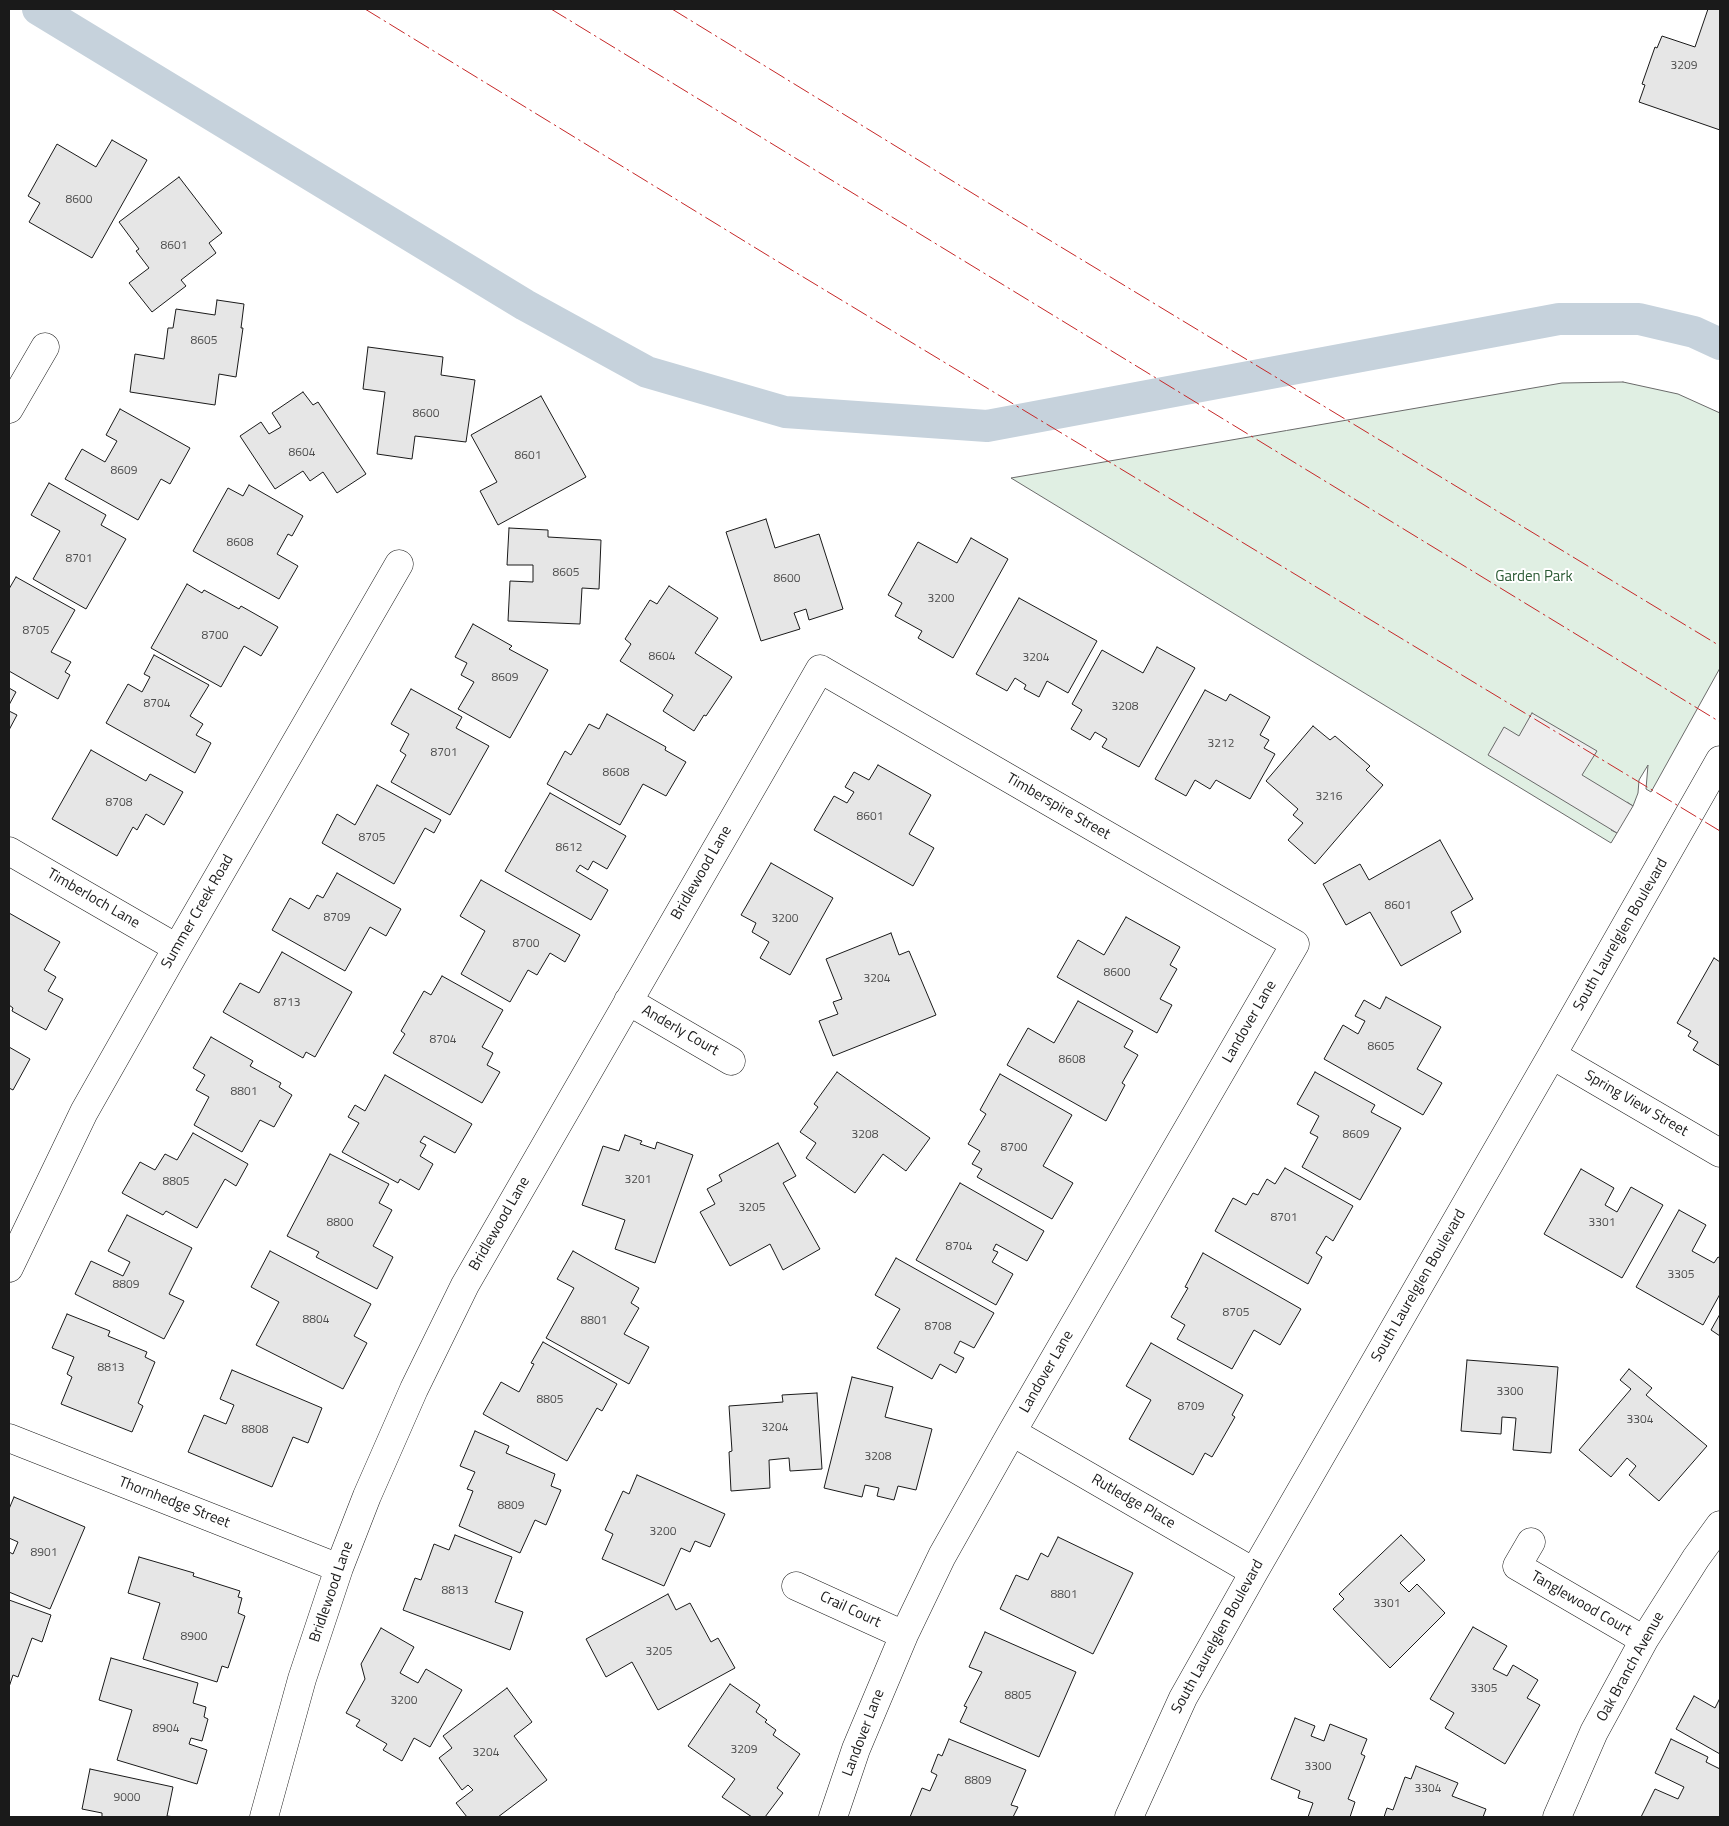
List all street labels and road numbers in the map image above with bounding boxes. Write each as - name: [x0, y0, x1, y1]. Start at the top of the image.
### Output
- street label: Timberspire Street: [1003, 770, 1113, 844]
- street label: Bridlewood Lane: [668, 823, 736, 923]
- street label: Summer Creek Road: [158, 852, 238, 972]
- street label: South Laurelglen Boulevard: [1570, 856, 1672, 1014]
- street label: Timberloch Lane: [43, 865, 143, 933]
- street label: Landover Lane: [1219, 978, 1281, 1066]
- street label: Anderly Court: [638, 1002, 722, 1060]
- street label: Spring View Street: [1581, 1067, 1691, 1141]
- street label: Bridlewood Lane: [466, 1174, 534, 1274]
- street label: South Laurelglen Boulevard: [1368, 1207, 1470, 1365]
- street label: Landover Lane: [1016, 1328, 1078, 1416]
- street label: Rutledge Place: [1088, 1471, 1178, 1533]
- street label: Thornhedge Street: [116, 1473, 232, 1533]
- street label: Bridlewood Lane: [306, 1539, 358, 1645]
- street label: South Laurelglen Boulevard: [1168, 1557, 1268, 1717]
- street label: Tanglewood Court: [1527, 1568, 1635, 1640]
- street label: Crail Court: [817, 1588, 883, 1632]
- street label: Oak Branch Avenue: [1593, 1609, 1669, 1725]
- street label: Landover Lane: [839, 1687, 889, 1779]

